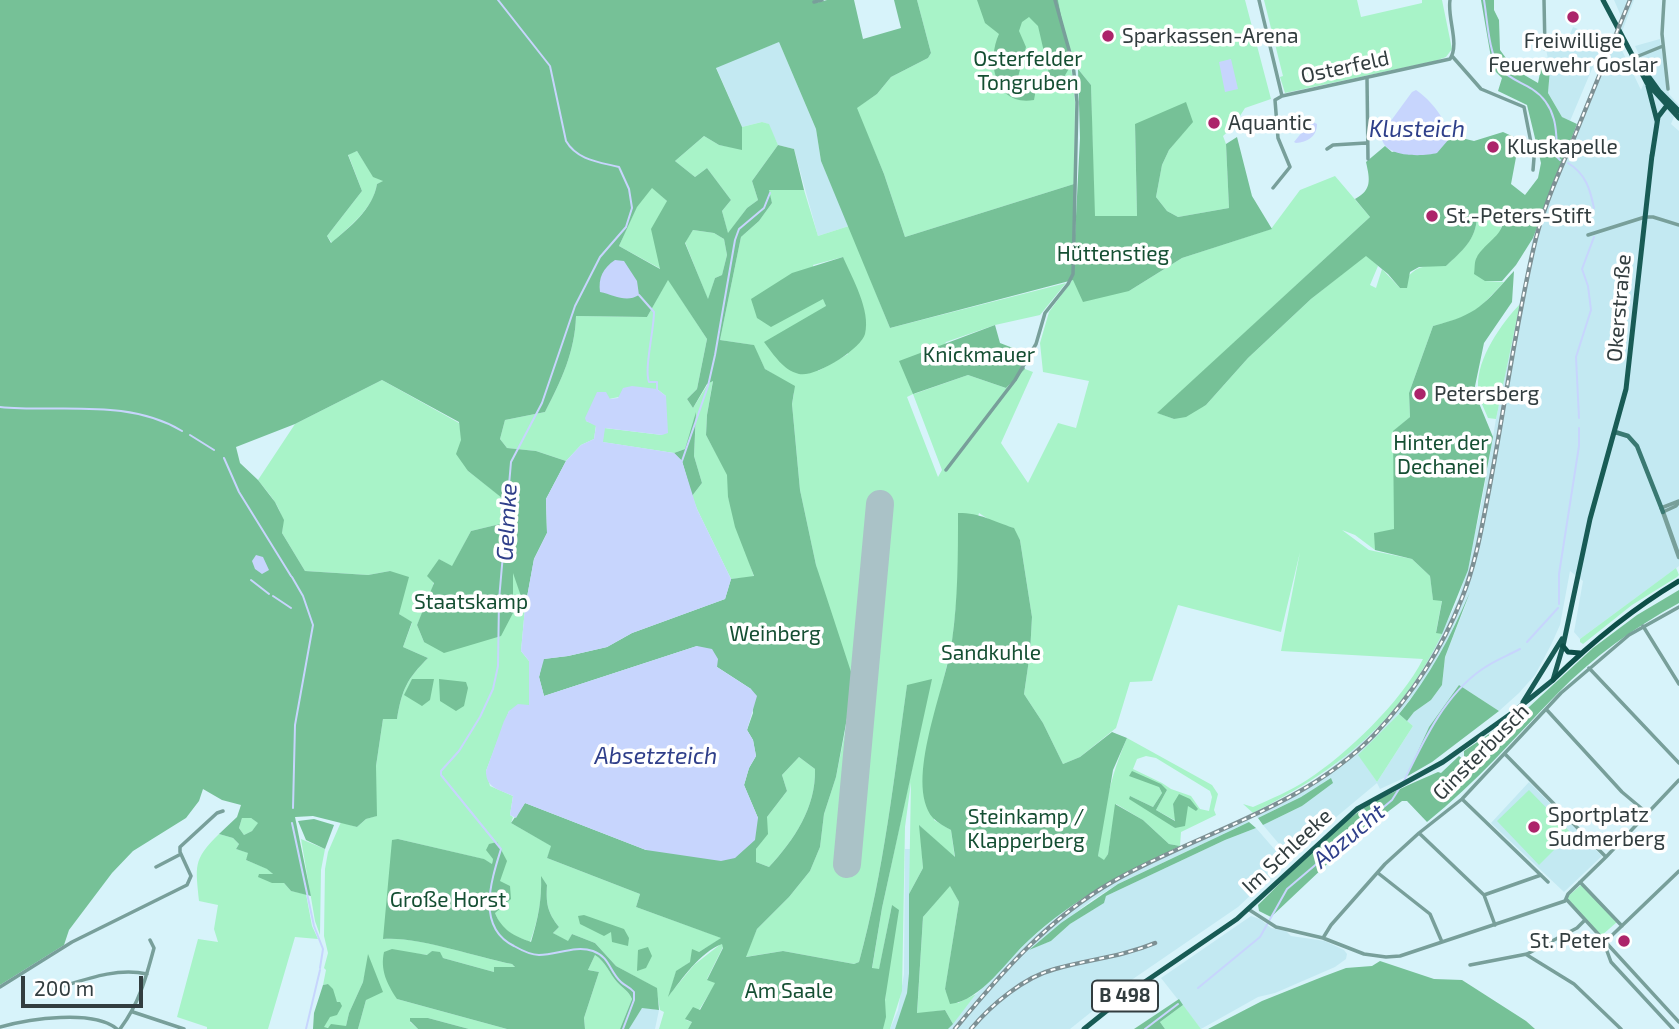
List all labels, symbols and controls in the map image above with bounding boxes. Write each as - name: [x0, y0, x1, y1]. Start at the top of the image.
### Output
- marker: Freiwillige Feuerwehr Goslar: [1565, 9, 1581, 25]
- place label: Sparkassen-Arena: [1122, 23, 1299, 49]
- marker: Sparkassen-Arena: [1100, 28, 1116, 44]
- place label: Freiwillige Feuerwehr Goslar: [1488, 28, 1658, 78]
- street label: Osterfeld: [1298, 45, 1392, 89]
- park label: Osterfelder Tongruben: [973, 46, 1083, 96]
- place label: Aquantic: [1228, 110, 1312, 136]
- marker: Aquantic: [1206, 115, 1222, 131]
- water label: Klusteich: [1369, 115, 1465, 143]
- place label: Kluskapelle: [1507, 134, 1618, 160]
- marker: Kluskapelle: [1485, 139, 1501, 155]
- place label: St.-Peters-Stift: [1446, 203, 1592, 229]
- marker: St.-Peters-Stift: [1424, 208, 1440, 224]
- park label: Hüttenstieg: [1057, 241, 1169, 267]
- street label: Okerstraße: [1602, 253, 1636, 363]
- park label: Knickmauer: [923, 342, 1035, 368]
- place label: Petersberg: [1434, 381, 1539, 407]
- marker: Petersberg: [1412, 386, 1428, 402]
- park label: Hinter der Dechanei: [1393, 430, 1489, 480]
- water label: Gelmke: [491, 482, 523, 562]
- park label: Staatskamp: [414, 589, 528, 615]
- park label: Weinberg: [729, 621, 821, 647]
- park label: Sandkuhle: [941, 640, 1041, 666]
- street label: Ginsterbusch: [1428, 699, 1534, 805]
- water label: Absetzteich: [595, 742, 717, 770]
- water label: Abzucht: [1308, 798, 1390, 874]
- place label: Sportplatz Sudmerberg: [1548, 802, 1665, 852]
- street label: Im Schleeke: [1237, 803, 1337, 899]
- park label: Steinkamp / Klapperberg: [967, 804, 1085, 854]
- marker: Sportplatz Sudmerberg: [1526, 819, 1542, 835]
- park label: Große Horst: [390, 887, 506, 913]
- place label: St. Peter: [1530, 928, 1610, 954]
- marker: St. Peter: [1616, 933, 1632, 949]
- scale bar: [24, 962, 147, 1006]
- text: 200 m: [34, 975, 94, 1000]
- park label: Am Saale: [745, 978, 833, 1004]
- road number: B 498: [1092, 980, 1158, 1012]

